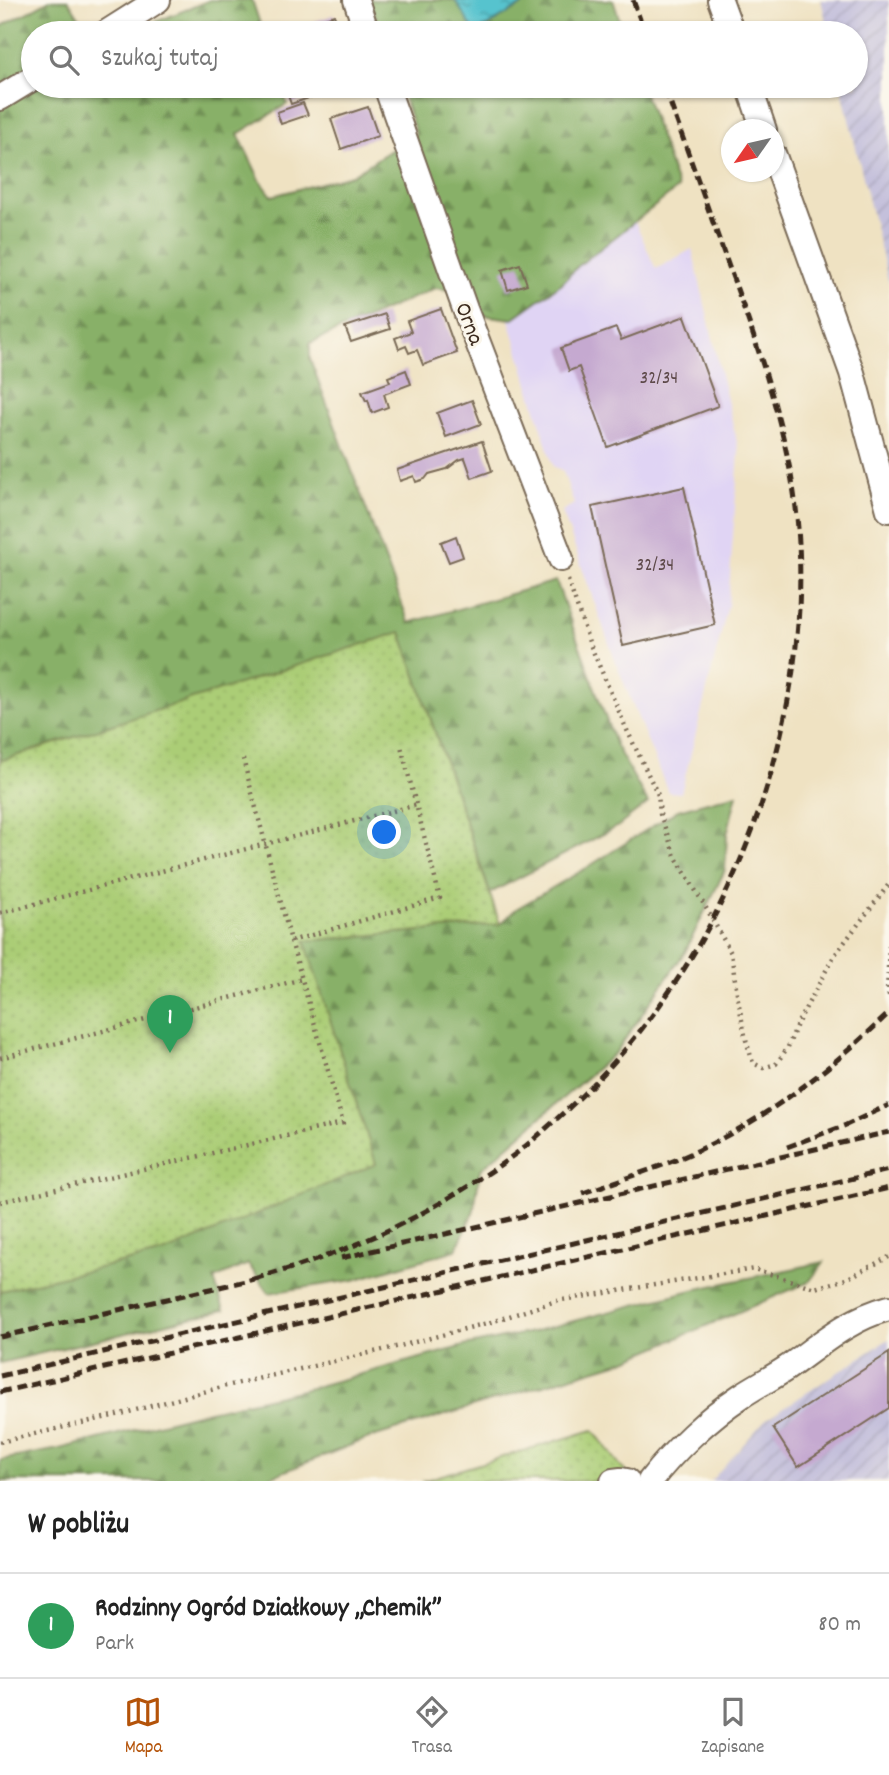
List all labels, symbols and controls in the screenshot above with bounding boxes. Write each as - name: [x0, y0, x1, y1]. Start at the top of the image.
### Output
- search box: [21, 21, 868, 98]
- icon: search: [45, 41, 83, 79]
- text: Szukaj tutaj: [101, 41, 219, 78]
- north arrow: [721, 119, 784, 182]
- street label: Orna: [445, 298, 491, 351]
- house number: 32/34: [640, 366, 678, 393]
- house number: 32/34: [636, 553, 674, 580]
- your location: [367, 815, 401, 849]
- pin: 1: [147, 995, 193, 1053]
- text: W pobliżu: [28, 1505, 129, 1548]
- text: Rodzinny Ogród Działkowy „Chemik”: [95, 1591, 442, 1628]
- text: 1: [48, 1609, 54, 1642]
- text: 80 m: [818, 1609, 861, 1642]
- text: Park: [95, 1628, 134, 1661]
- tab: Mapa: [124, 1693, 162, 1762]
- tab: Trasa: [411, 1693, 452, 1762]
- tab: Zapisane: [701, 1693, 764, 1762]

